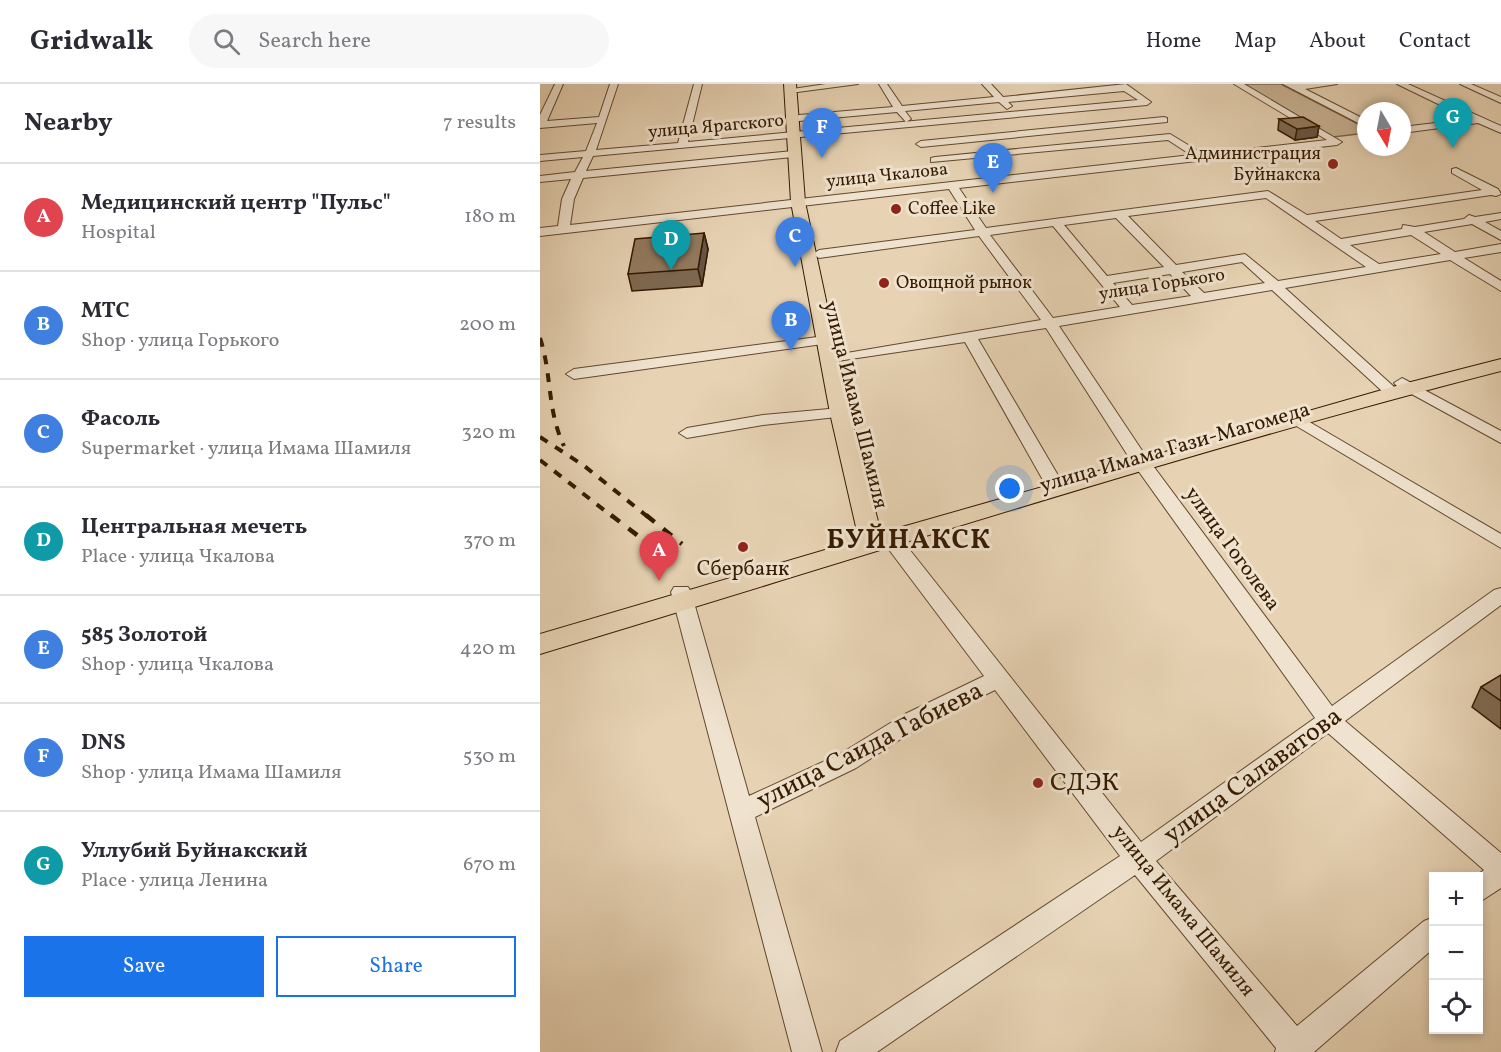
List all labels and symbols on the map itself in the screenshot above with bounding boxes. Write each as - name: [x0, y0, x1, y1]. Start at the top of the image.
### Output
- pin: G: [1434, 98, 1472, 148]
- north arrow: [1357, 102, 1411, 156]
- street label: улица Ярагского: [647, 109, 785, 145]
- pin: F: [802, 109, 842, 158]
- place label: Администрация Буйнакска: [1185, 142, 1321, 188]
- pin: E: [974, 144, 1012, 193]
- street label: улица Чкалова: [825, 157, 949, 195]
- marker: Администрация Буйнакска: [1326, 157, 1340, 171]
- place label: Coffee Like: [908, 197, 996, 222]
- marker: Coffee Like: [889, 202, 903, 216]
- pin: C: [776, 218, 814, 267]
- pin: D: [652, 220, 690, 270]
- street label: улица Горького: [1097, 263, 1227, 307]
- place label: Овощной рынок: [896, 271, 1032, 296]
- marker: Овощной рынок: [877, 276, 891, 290]
- street label: улица Имама Шамиля: [815, 298, 895, 512]
- pin: B: [772, 302, 810, 351]
- street label: улица Имама Гази-Магомеда: [1036, 395, 1314, 501]
- your location: [995, 474, 1024, 503]
- street label: улица Гоголева: [1177, 481, 1287, 617]
- district label: БУЙНАКСК: [827, 522, 991, 560]
- pin: A: [640, 532, 678, 581]
- marker: Сбербанк: [736, 540, 750, 554]
- place label: Сбербанк: [697, 555, 789, 584]
- street label: улица Саида Габиева: [750, 673, 990, 819]
- street label: улица Салаватова: [1156, 699, 1350, 853]
- place label: СДЭК: [1050, 765, 1119, 801]
- marker: СДЭК: [1031, 776, 1045, 790]
- street label: улица Имама Шамиля: [1105, 819, 1262, 1003]

